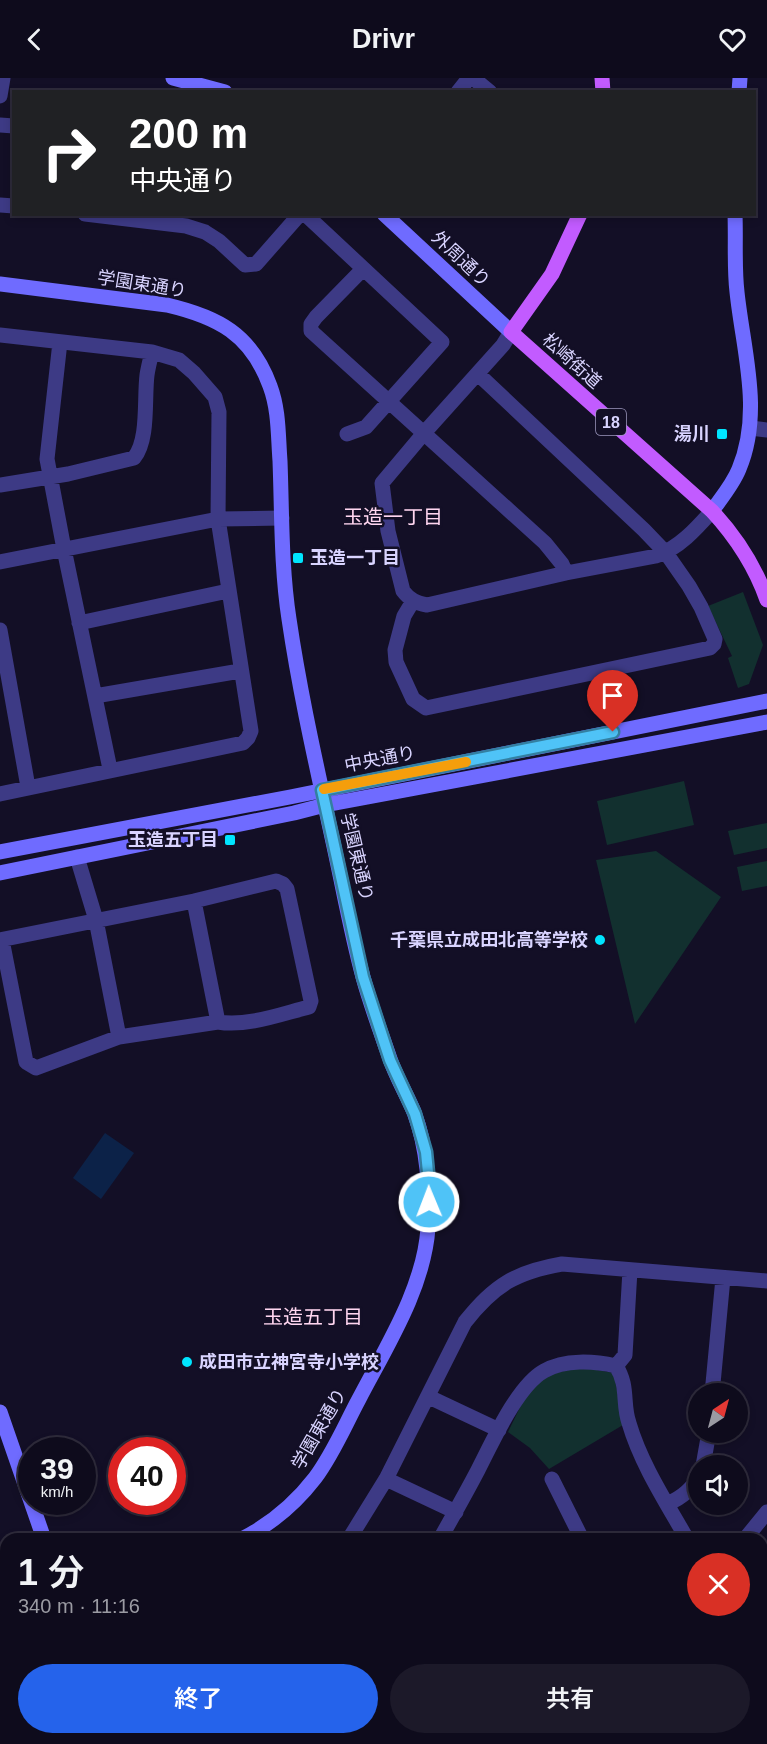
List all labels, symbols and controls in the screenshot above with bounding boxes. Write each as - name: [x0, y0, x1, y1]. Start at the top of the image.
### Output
- icon: back: [18, 23, 51, 56]
- icon: heart: [716, 23, 749, 56]
- text: Drivr: [352, 24, 415, 54]
- text: 200 m: [129, 110, 248, 157]
- icon: right: [30, 114, 108, 192]
- text: 中央通り: [129, 166, 237, 196]
- street label: 外周通り: [428, 227, 494, 291]
- street label: 学園東通り: [96, 267, 188, 301]
- street label: 松崎街道: [539, 329, 605, 393]
- road number: 18: [596, 409, 626, 435]
- place label: 湯川: [674, 424, 710, 444]
- marker: 湯川: [715, 427, 729, 441]
- district label: 玉造一丁目: [343, 506, 443, 528]
- place label: 玉造一丁目: [310, 548, 400, 568]
- marker: 玉造一丁目: [291, 551, 305, 565]
- pin: [587, 670, 638, 732]
- icon: arrive: [596, 679, 629, 712]
- street label: 中央通り: [343, 742, 417, 776]
- street label: 学園東通り: [337, 811, 377, 903]
- place label: 玉造五丁目: [128, 830, 218, 850]
- marker: 玉造五丁目: [223, 833, 237, 847]
- place label: 千葉県立成田北高等学校: [390, 930, 588, 950]
- marker: 千葉県立成田北高等学校: [593, 933, 607, 947]
- position arrow: [397, 1170, 461, 1234]
- district label: 玉造五丁目: [263, 1306, 363, 1328]
- place label: 成田市立神宮寺小学校: [199, 1352, 379, 1372]
- marker: 成田市立神宮寺小学校: [180, 1355, 194, 1369]
- north arrow: [688, 1383, 748, 1443]
- map controls: [688, 1383, 748, 1515]
- street label: 学園東通り: [288, 1385, 350, 1473]
- speed limit sign: 40: [108, 1437, 186, 1515]
- text: 39: [40, 1452, 74, 1485]
- button: sound: [688, 1455, 748, 1515]
- text: km/h: [41, 1483, 73, 1500]
- text: 1 分: [18, 1552, 84, 1593]
- button: close: [687, 1553, 750, 1616]
- text: 340 m · 11:16: [18, 1595, 140, 1617]
- button: 終了: [18, 1664, 378, 1733]
- button: 共有: [390, 1664, 750, 1733]

